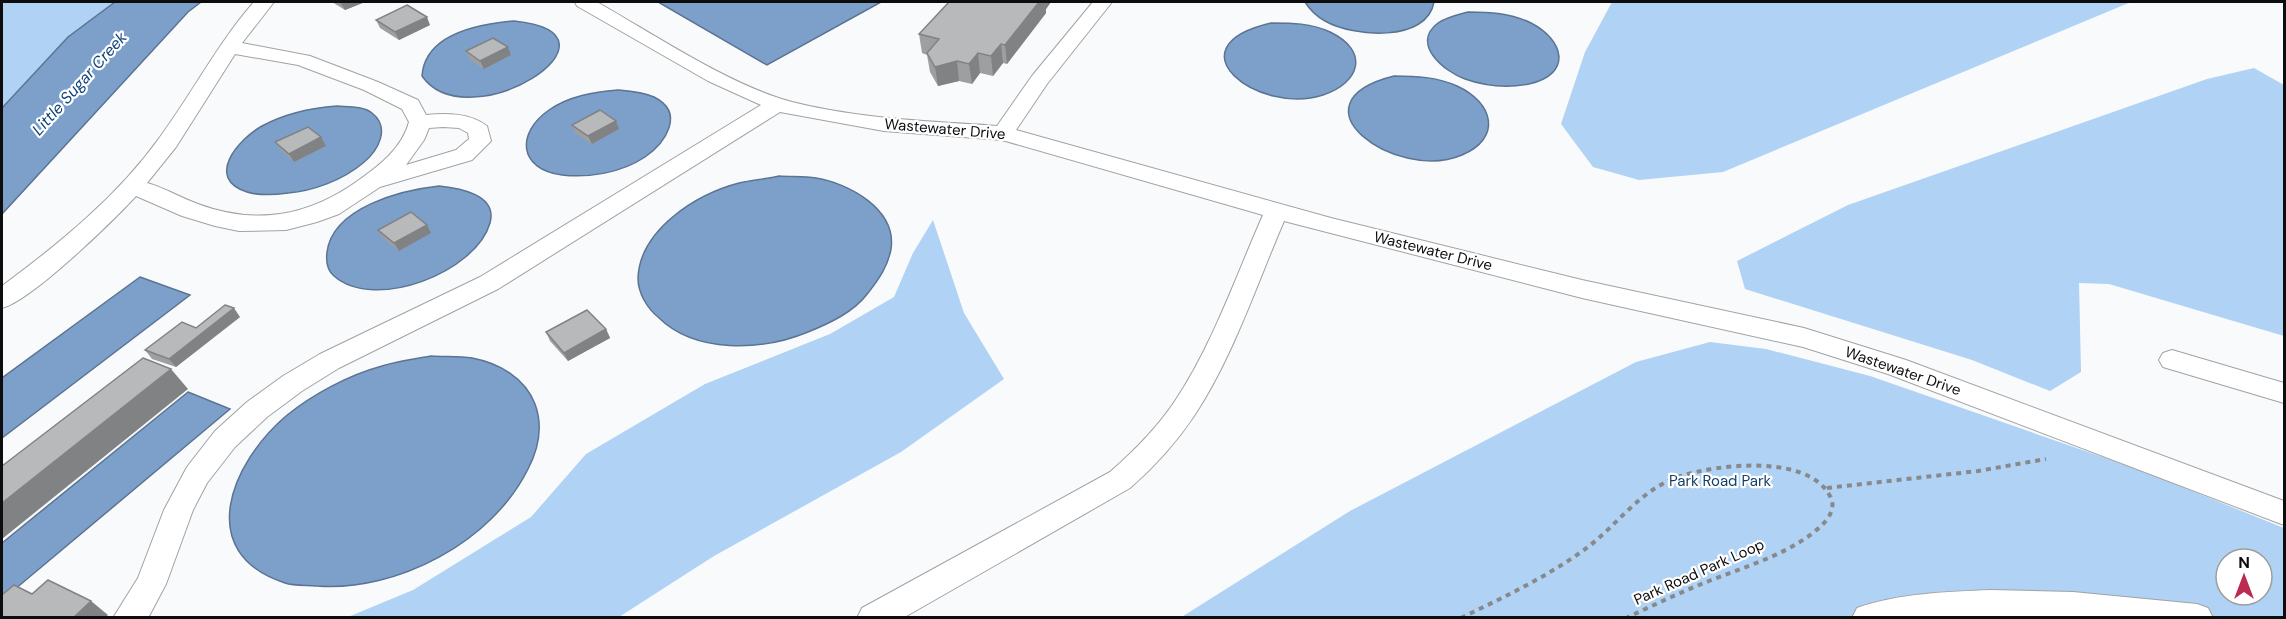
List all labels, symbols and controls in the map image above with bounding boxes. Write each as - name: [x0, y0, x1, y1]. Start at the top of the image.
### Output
- water label: Little Sugar Creek: [27, 27, 132, 139]
- street label: Wastewater Drive: [884, 114, 1006, 144]
- street label: Wastewater Drive: [1372, 227, 1494, 275]
- street label: Wastewater Drive: [1842, 342, 1964, 400]
- park label: Park Road Park: [1669, 471, 1772, 491]
- street label: Park Road Park Loop: [1631, 534, 1767, 610]
- north arrow: [2214, 547, 2274, 607]
- text: N: [2238, 552, 2250, 573]

